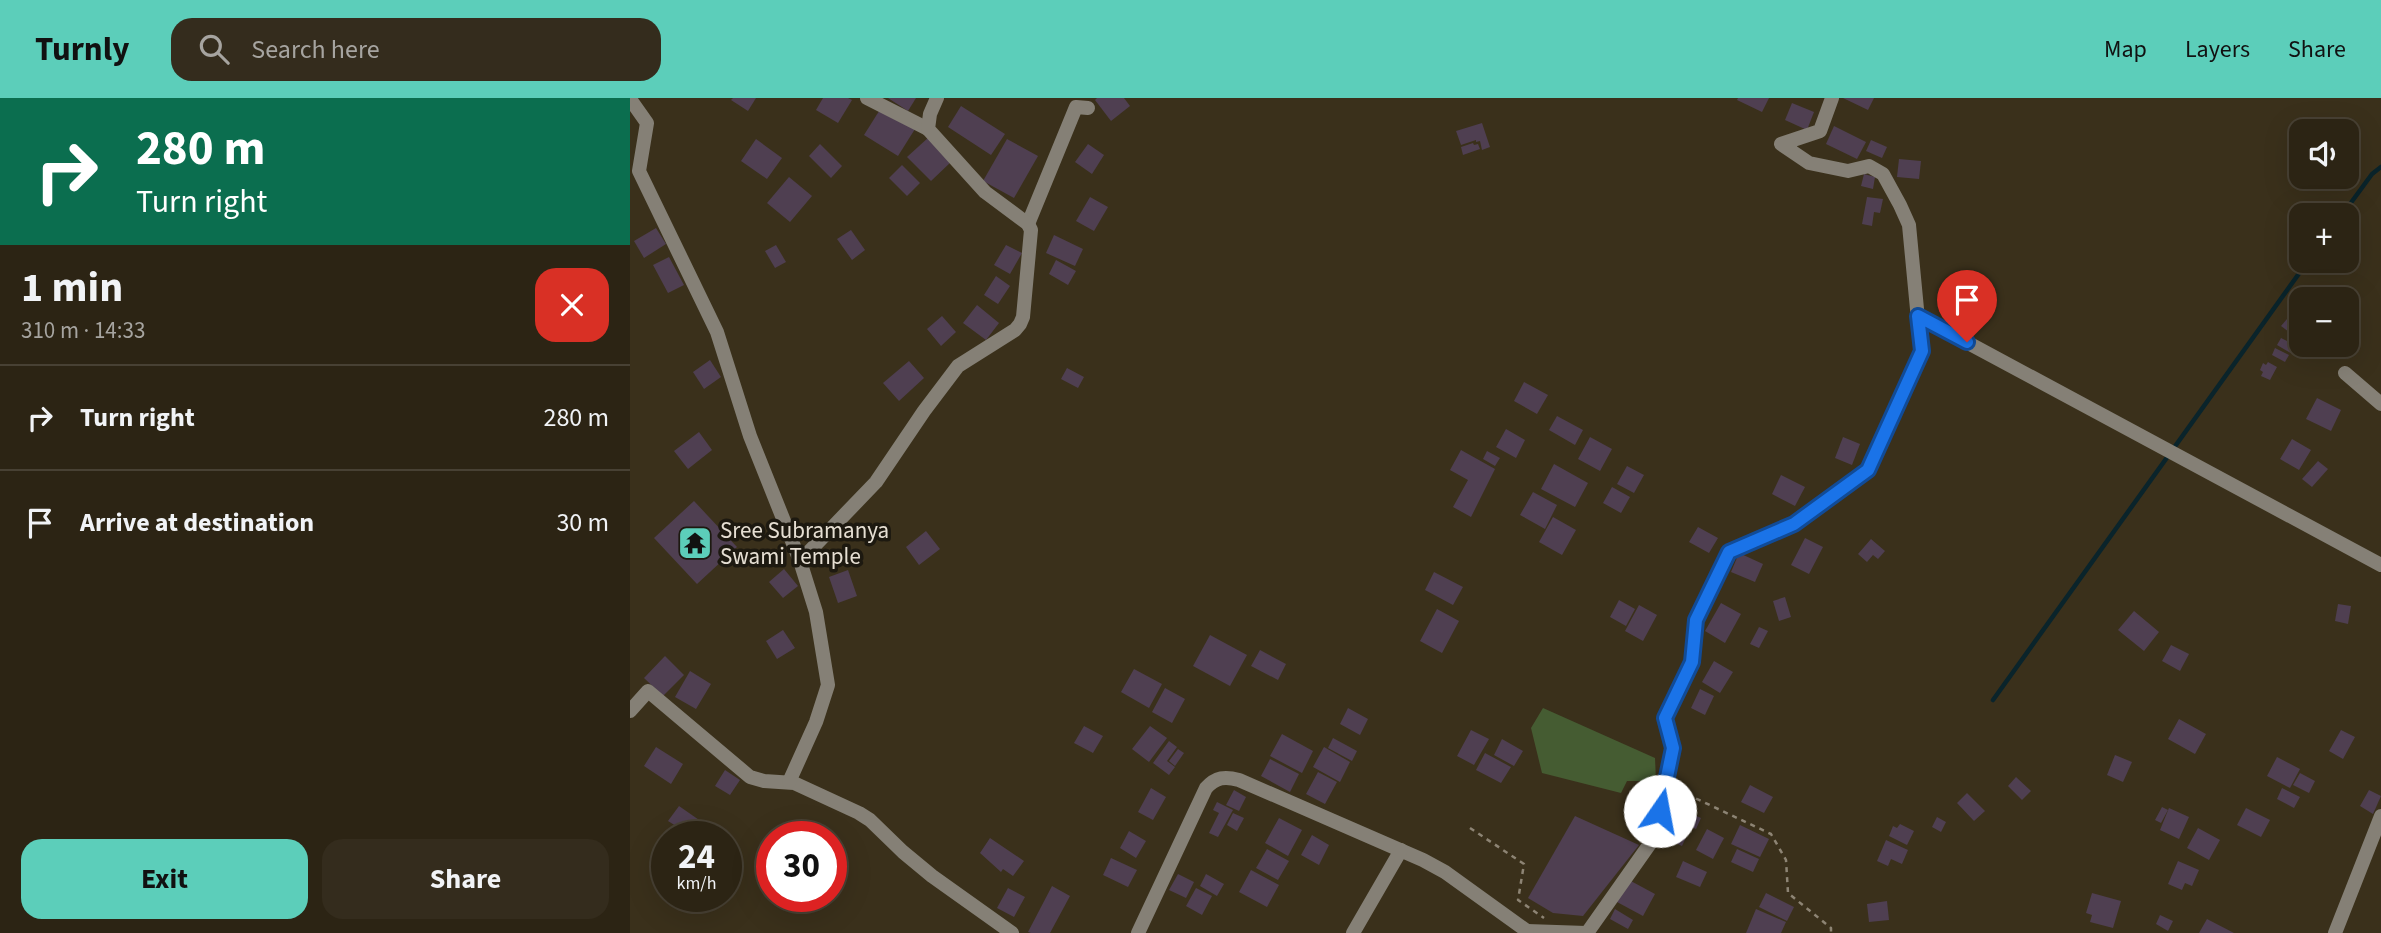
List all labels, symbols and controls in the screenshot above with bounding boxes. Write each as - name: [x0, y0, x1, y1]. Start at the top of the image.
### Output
- search box: [171, 18, 661, 81]
- text: Turnly: [35, 26, 129, 73]
- icon: search: [195, 30, 233, 68]
- text: Search here: [251, 31, 380, 68]
- text: Map: [2104, 32, 2147, 67]
- text: Layers: [2185, 32, 2250, 67]
- text: Share: [2288, 32, 2346, 67]
- text: 280 m: [136, 114, 265, 184]
- map controls: [2289, 119, 2359, 357]
- button: sound: [2289, 119, 2359, 189]
- icon: right: [21, 126, 112, 217]
- text: Turn right: [136, 179, 267, 225]
- button: +: [2289, 203, 2359, 273]
- text: 1 min: [21, 258, 123, 318]
- button: close: [535, 268, 609, 342]
- pin: [1937, 270, 1997, 342]
- icon: arrive: [1948, 281, 1986, 319]
- button: −: [2289, 287, 2359, 357]
- text: 310 m · 14:33: [21, 314, 145, 347]
- icon: right: [21, 399, 59, 437]
- text: Turn right: [80, 399, 195, 436]
- text: 280 m: [543, 399, 609, 436]
- icon: arrive: [21, 504, 59, 542]
- text: Arrive at destination: [80, 504, 314, 541]
- text: 30 m: [556, 504, 609, 541]
- place label: Sree Subramanya Swami Temple: [720, 514, 889, 573]
- temple icon: Sree Subramanya Swami Temple: [676, 524, 714, 562]
- position arrow: [1623, 774, 1697, 848]
- speed limit sign: 30: [756, 821, 847, 912]
- text: 24: [678, 832, 715, 882]
- button: Exit: [21, 839, 308, 919]
- button: Share: [322, 839, 609, 919]
- text: km/h: [677, 871, 716, 896]

